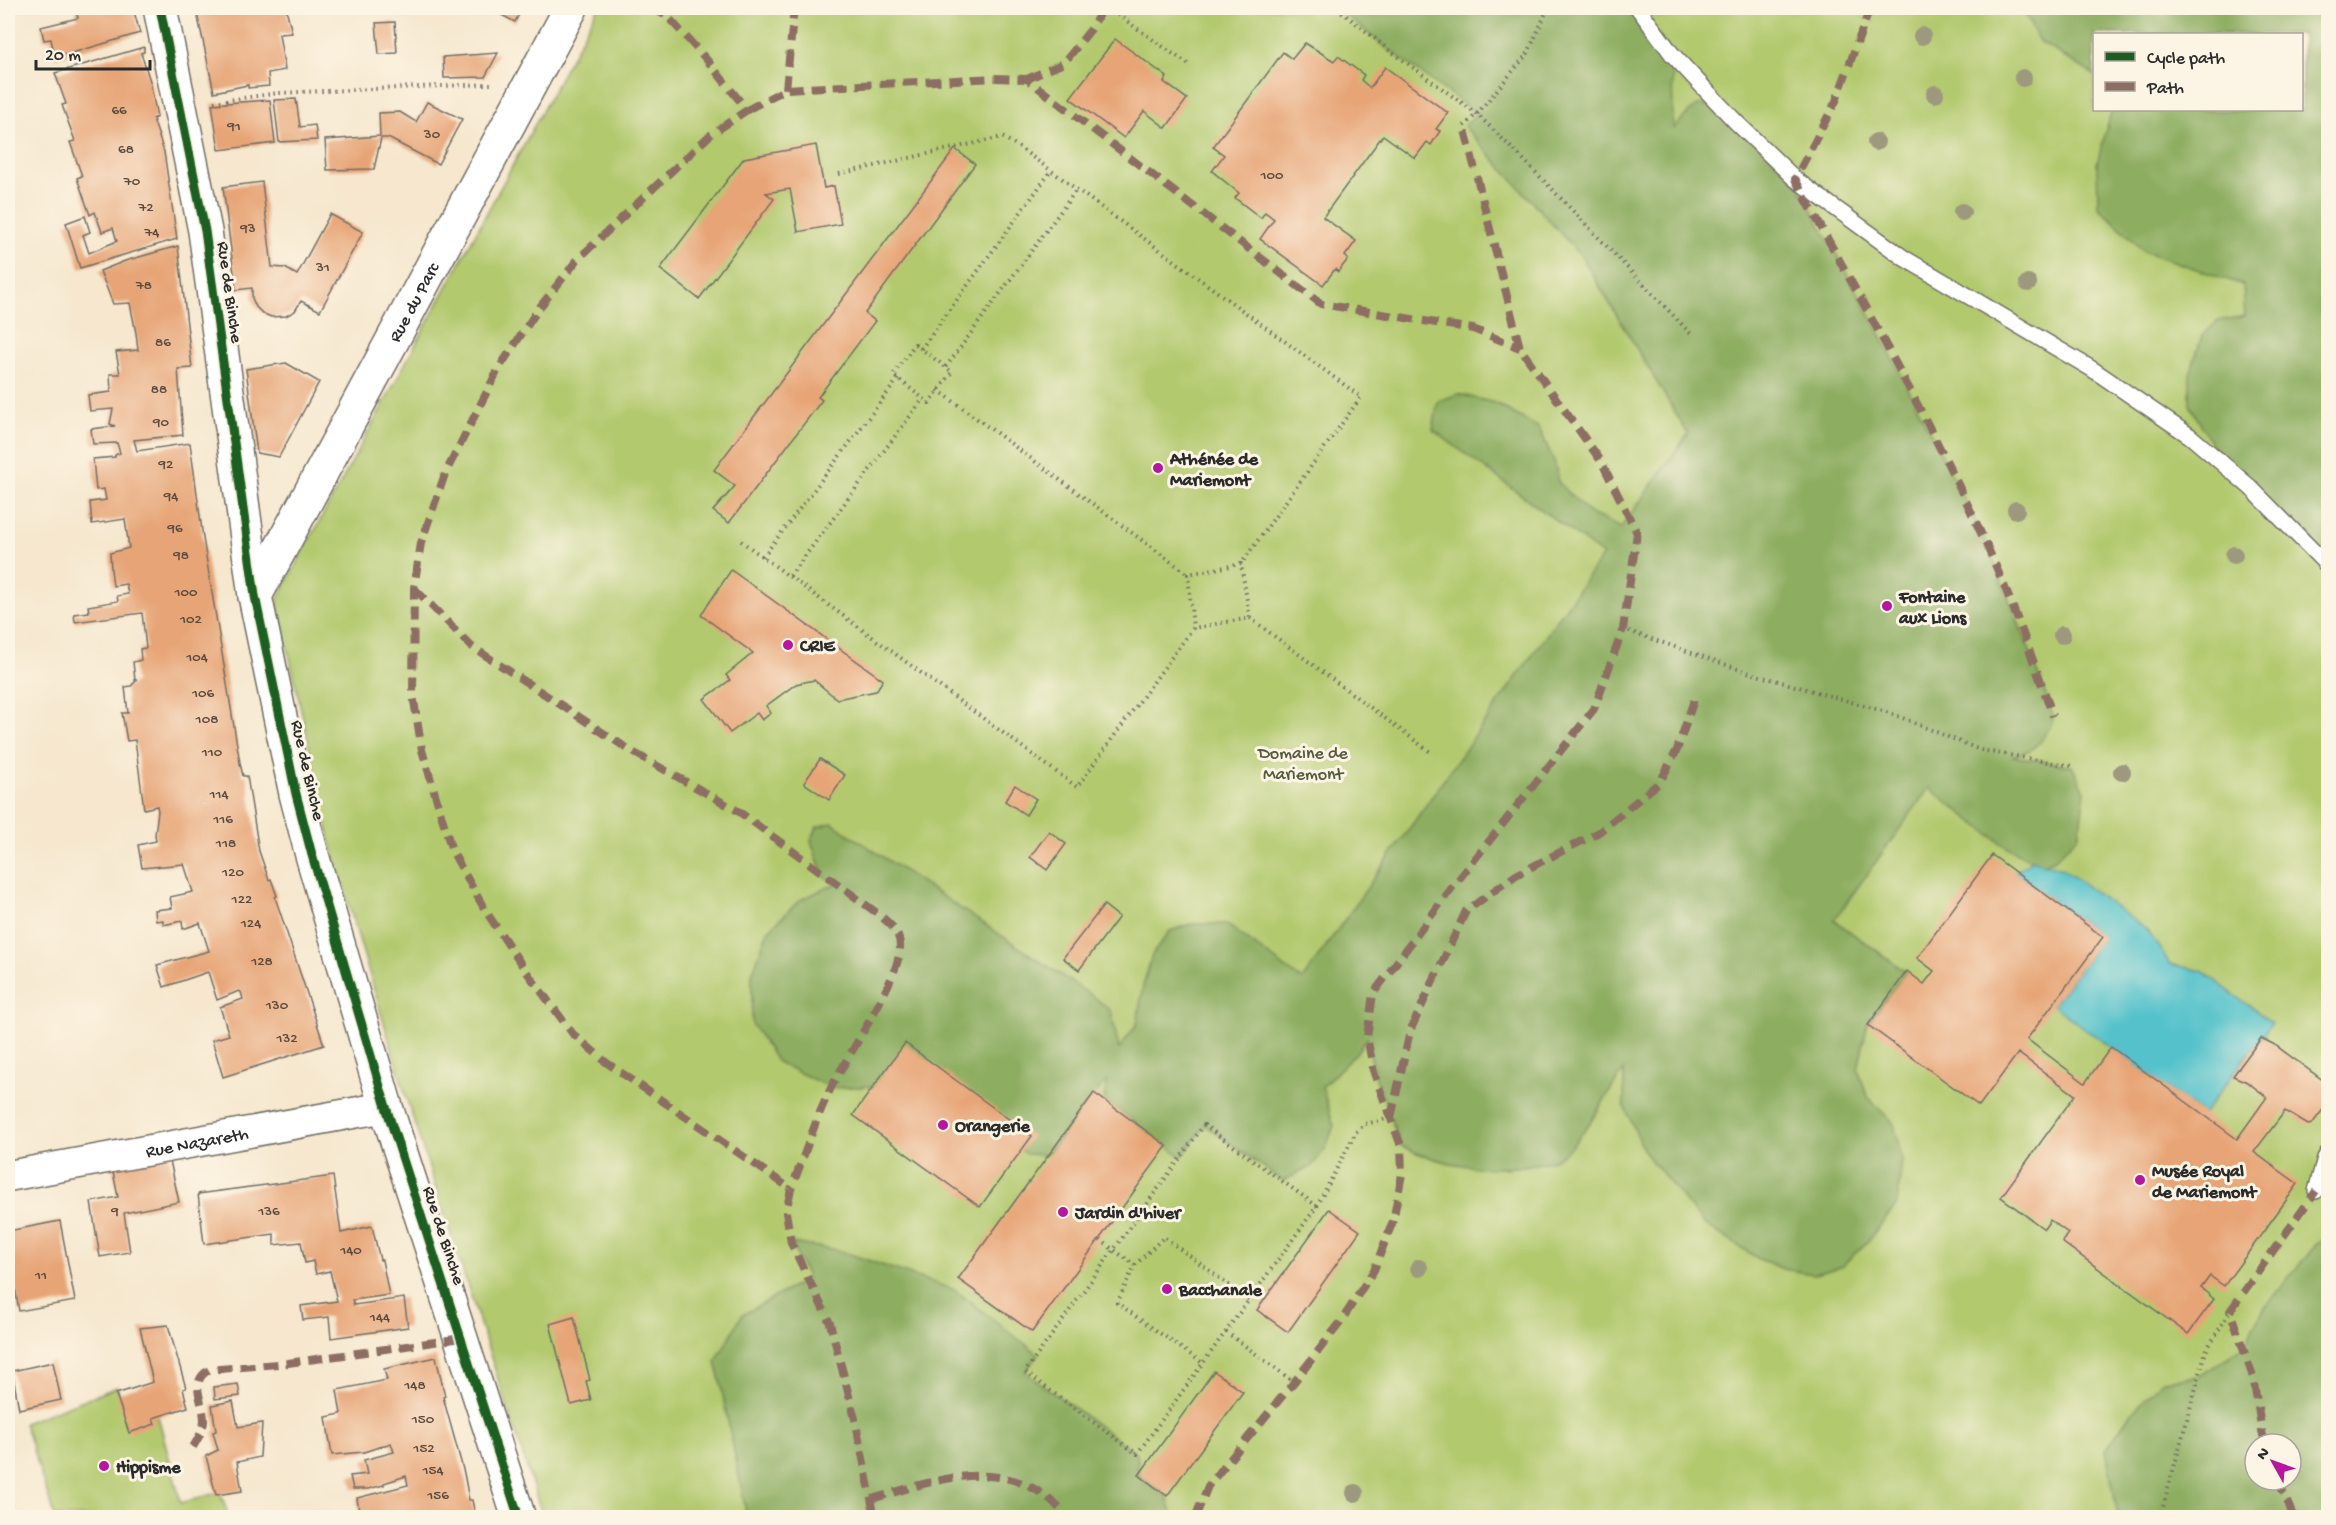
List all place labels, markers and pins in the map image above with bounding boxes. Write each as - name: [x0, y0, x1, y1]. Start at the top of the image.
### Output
- place label: Athénée de Mariemont: [1169, 450, 1259, 492]
- marker: Athénée de Mariemont: [1151, 461, 1165, 475]
- place label: Fontaine aux Lions: [1898, 588, 1968, 630]
- marker: Fontaine aux Lions: [1880, 599, 1894, 613]
- place label: CRIE: [799, 637, 837, 658]
- marker: CRIE: [781, 638, 795, 652]
- place label: Orangerie: [955, 1117, 1031, 1138]
- marker: Orangerie: [936, 1118, 950, 1132]
- place label: Musée Royal de Mariemont: [2152, 1162, 2258, 1204]
- marker: Musée Royal de Mariemont: [2133, 1173, 2147, 1187]
- place label: Jardin d'hiver: [1074, 1204, 1183, 1225]
- marker: Jardin d'hiver: [1056, 1205, 1070, 1219]
- place label: Bacchanale: [1178, 1281, 1263, 1302]
- marker: Bacchanale: [1160, 1282, 1174, 1296]
- place label: Hippisme: [116, 1458, 181, 1479]
- marker: Hippisme: [97, 1459, 111, 1473]

